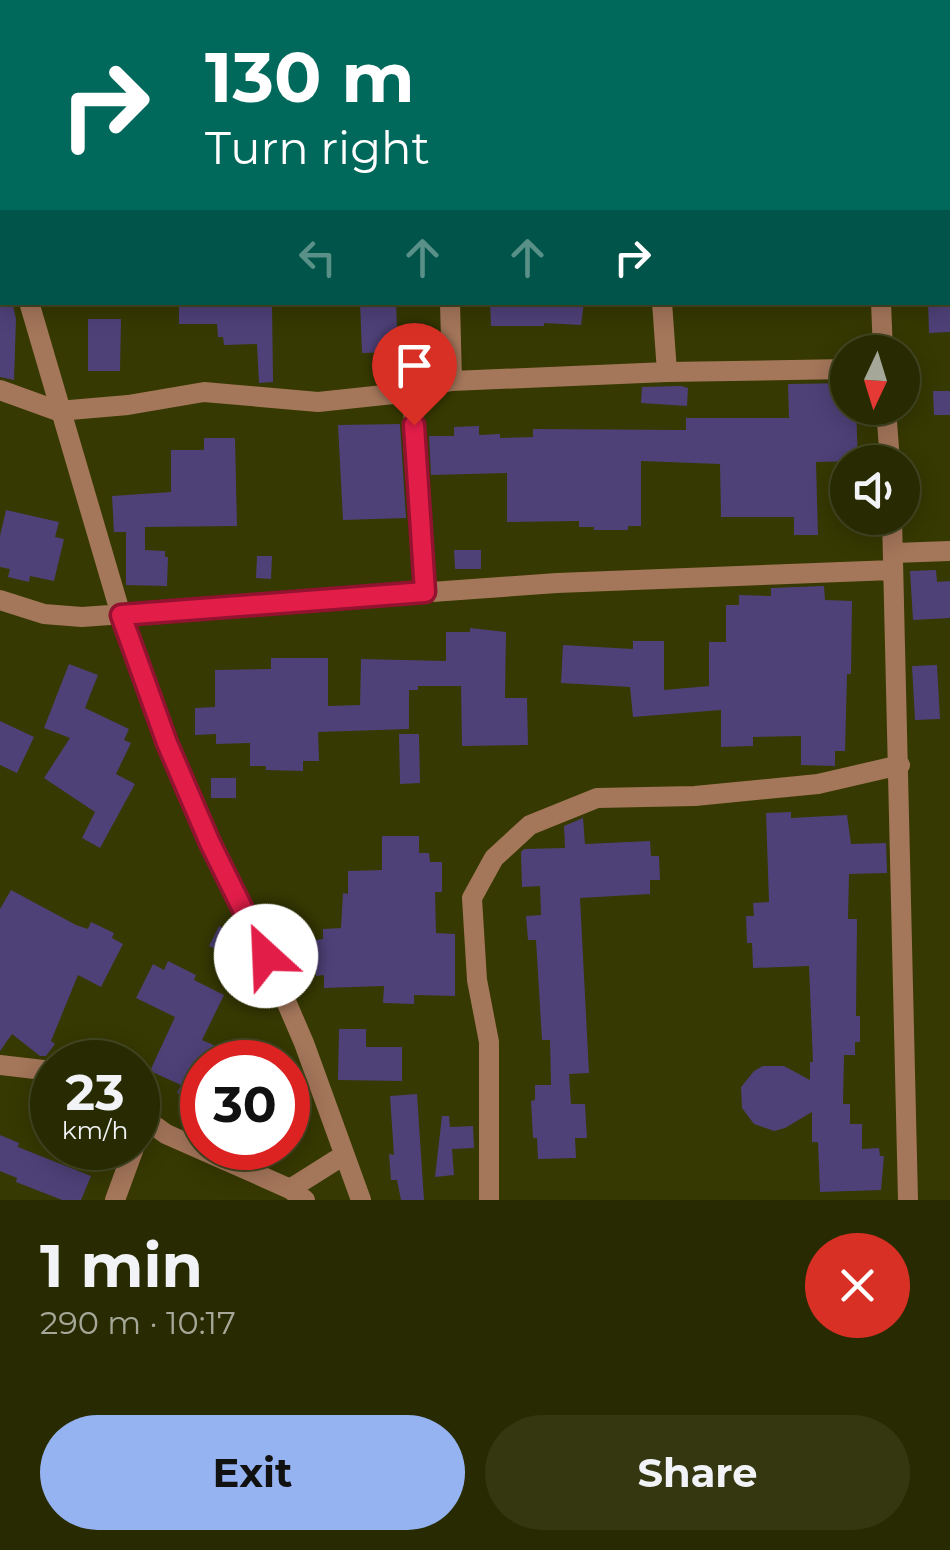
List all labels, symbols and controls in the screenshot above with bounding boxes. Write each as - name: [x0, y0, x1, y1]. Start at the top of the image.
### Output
- text: 130 m: [205, 34, 415, 120]
- icon: right: [40, 40, 170, 170]
- text: Turn right: [205, 120, 430, 175]
- icon: left: [290, 230, 345, 285]
- icon: ahead: [395, 230, 450, 285]
- icon: ahead: [500, 230, 555, 285]
- icon: right: [605, 230, 660, 285]
- pin: [372, 323, 457, 426]
- north arrow: [830, 335, 920, 425]
- map controls: [830, 335, 920, 535]
- icon: arrive: [387, 338, 442, 393]
- button: sound: [830, 445, 920, 535]
- position arrow: [214, 904, 318, 1008]
- speed limit sign: 30: [180, 1040, 310, 1170]
- text: 23: [65, 1062, 125, 1123]
- text: km/h: [62, 1115, 128, 1145]
- text: 1 min: [40, 1229, 203, 1302]
- button: close: [805, 1233, 910, 1338]
- text: 290 m · 10:17: [40, 1303, 236, 1342]
- button: Exit: [40, 1415, 465, 1530]
- button: Share: [485, 1415, 910, 1530]

